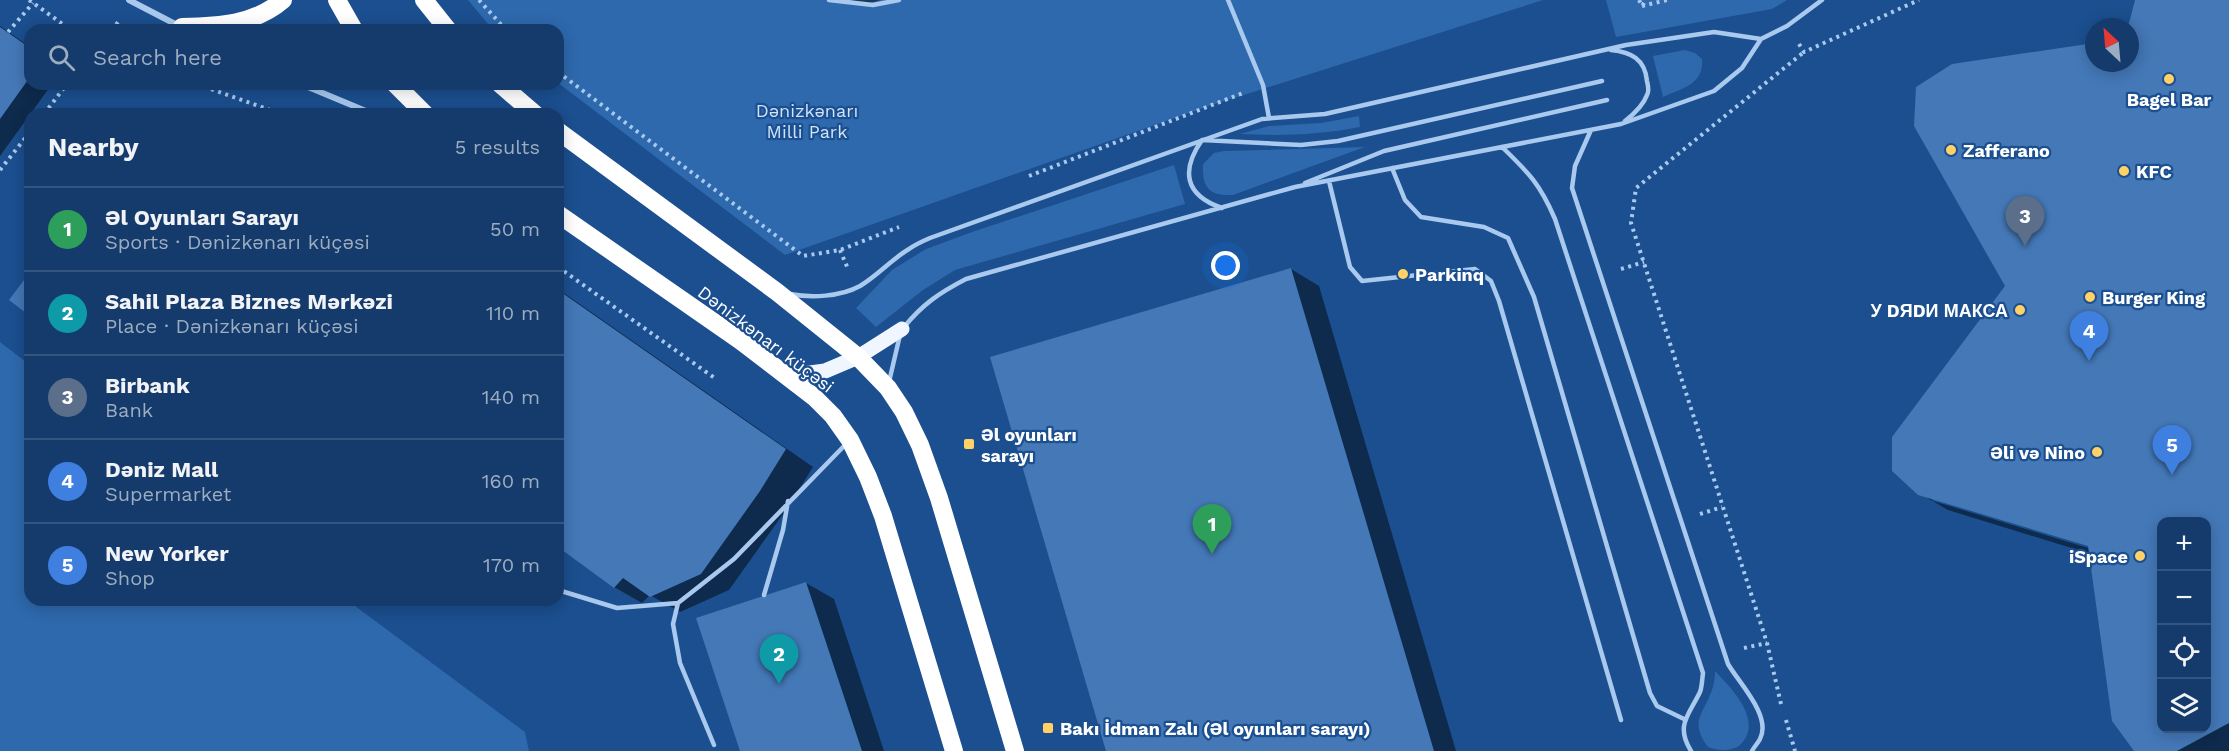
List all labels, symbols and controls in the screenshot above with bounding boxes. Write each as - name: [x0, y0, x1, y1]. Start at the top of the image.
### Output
- north arrow: [2085, 18, 2139, 72]
- search box: [24, 24, 564, 90]
- icon: search: [45, 41, 78, 74]
- text: Search here: [93, 45, 222, 70]
- marker: Bagel Bar: [2162, 72, 2176, 86]
- place label: Bagel Bar: [2127, 89, 2212, 110]
- park label: Dənizkənarı Milli Park: [756, 100, 858, 142]
- text: Nearby: [48, 132, 139, 162]
- text: 5 results: [455, 135, 540, 159]
- place label: Zafferano: [1963, 140, 2050, 161]
- marker: Zafferano: [1944, 143, 1958, 157]
- place label: KFC: [2136, 161, 2172, 182]
- marker: KFC: [2117, 164, 2131, 178]
- pin: 3: [2006, 196, 2044, 246]
- text: Əl Oyunları Sarayı: [105, 205, 299, 230]
- text: 1: [63, 217, 72, 241]
- text: 50 m: [490, 217, 540, 241]
- text: Sports · Dənizkənarı küçəsi: [105, 230, 370, 254]
- your location: [1211, 251, 1240, 280]
- place label: Parkinq: [1415, 264, 1484, 285]
- marker: Parkinq: [1396, 267, 1410, 281]
- street label: Dənizkənarı küçəsi: [694, 281, 838, 397]
- place label: Burger King: [2102, 287, 2206, 308]
- text: Sahil Plaza Biznes Mərkəzi: [105, 289, 393, 314]
- marker: Burger King: [2083, 290, 2097, 304]
- place label: У DЯDИ МАКСА: [1870, 300, 2008, 321]
- text: 2: [62, 301, 73, 325]
- text: 110 m: [486, 301, 540, 325]
- marker: У DЯDИ МАКСА: [2013, 303, 2027, 317]
- pin: 4: [2070, 312, 2108, 361]
- text: Place · Dənizkənarı küçəsi: [105, 314, 359, 338]
- text: Birbank: [105, 373, 190, 398]
- text: 3: [62, 385, 73, 409]
- text: 140 m: [482, 385, 540, 409]
- text: Bank: [105, 398, 153, 422]
- place label: Əl oyunları sarayı: [981, 424, 1077, 466]
- pin: 5: [2152, 426, 2192, 475]
- marker: Əl oyunları sarayı: [962, 437, 976, 451]
- place label: Əli və Nino: [1990, 442, 2085, 463]
- marker: Əli və Nino: [2090, 445, 2104, 459]
- text: Dəniz Mall: [105, 457, 218, 482]
- text: 4: [61, 469, 74, 493]
- text: 160 m: [482, 469, 540, 493]
- text: Supermarket: [105, 482, 231, 506]
- pin: 1: [1192, 504, 1232, 554]
- map controls: [2157, 517, 2211, 733]
- button: +: [2157, 517, 2211, 571]
- text: New Yorker: [105, 541, 229, 566]
- place label: iSpace: [2069, 546, 2128, 567]
- marker: iSpace: [2133, 549, 2147, 563]
- text: 5: [62, 553, 73, 577]
- text: 170 m: [483, 553, 540, 577]
- text: Shop: [105, 566, 155, 590]
- button: −: [2157, 571, 2211, 625]
- button: locate: [2157, 625, 2211, 679]
- pin: 2: [760, 634, 798, 684]
- button: layers: [2157, 679, 2211, 733]
- place label: Bakı İdman Zalı (Əl oyunları sarayı): [1060, 718, 1371, 739]
- marker: Bakı İdman Zalı (Əl oyunları sarayı): [1041, 721, 1055, 735]

